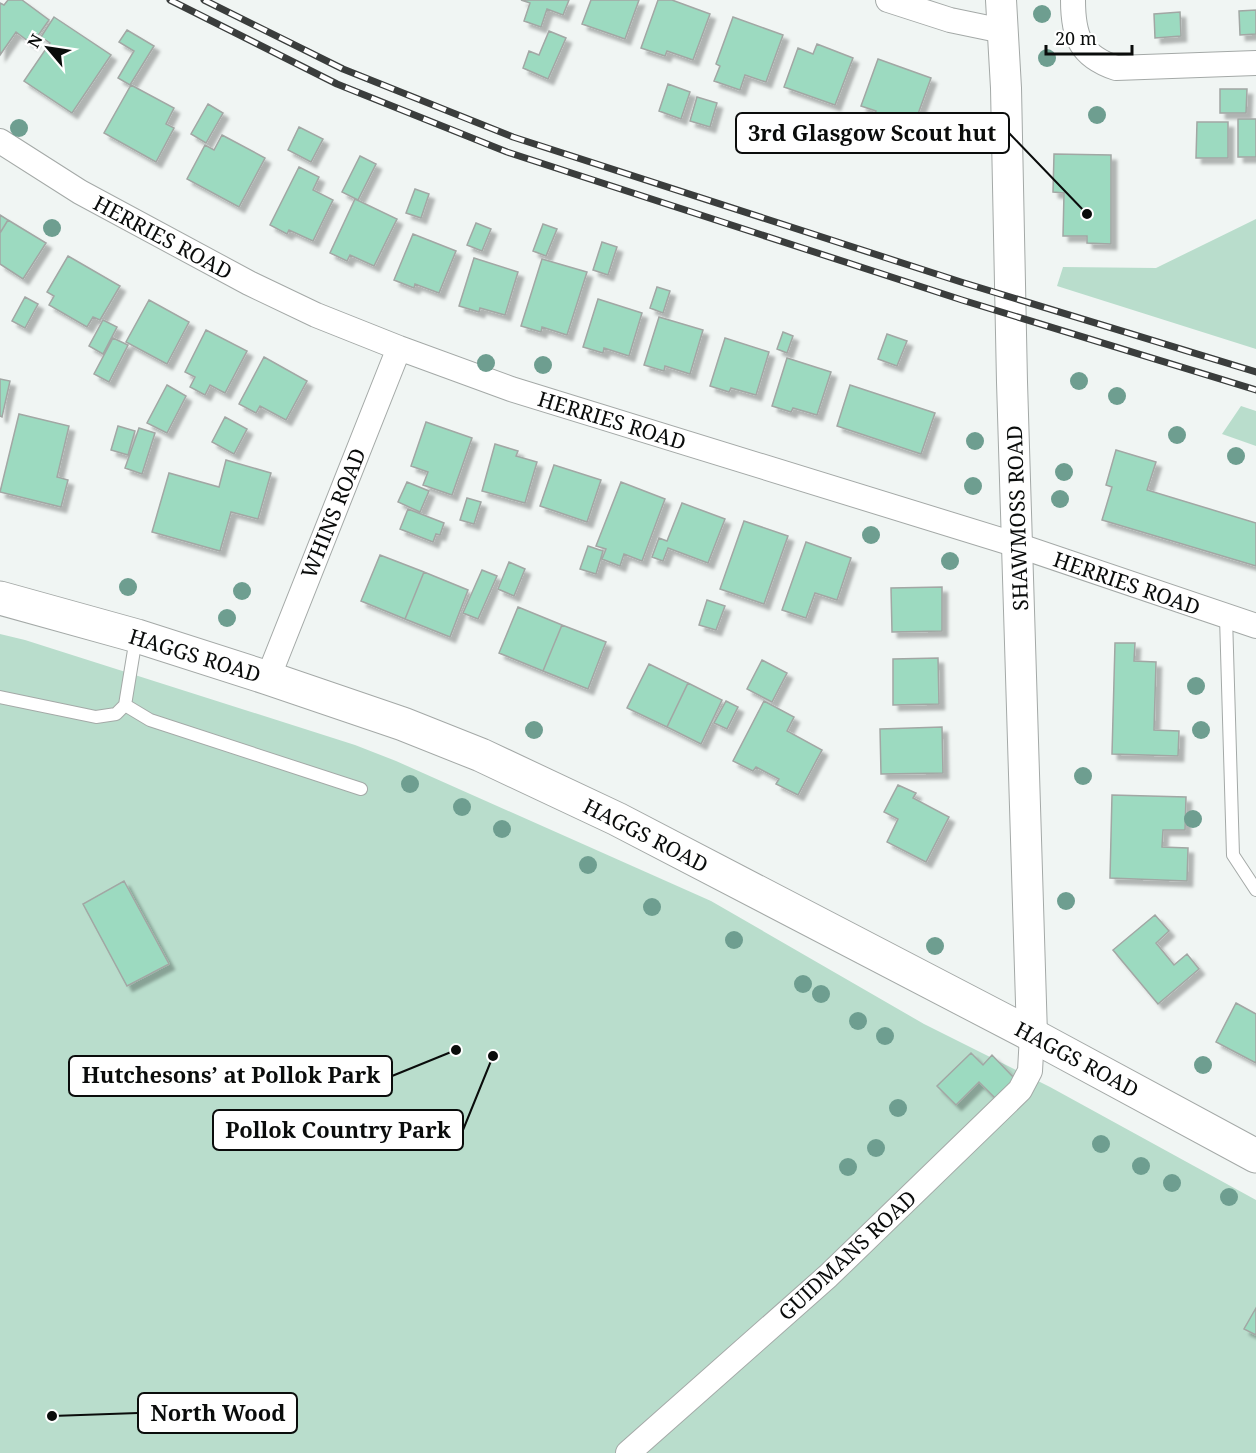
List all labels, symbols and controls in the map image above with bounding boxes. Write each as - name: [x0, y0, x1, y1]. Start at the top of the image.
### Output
- north arrow: [18, 18, 78, 78]
- scale bar: [1046, 18, 1132, 56]
- text: 20 m: [1055, 26, 1097, 50]
- text: N: [22, 30, 48, 52]
- callout: 3rd Glasgow Scout hut: [736, 113, 1009, 153]
- text: 3rd Glasgow Scout hut: [748, 117, 996, 147]
- street label: HERRIES ROAD: [89, 189, 237, 285]
- street label: HERRIES ROAD: [534, 384, 690, 456]
- street label: SHAWMOSS ROAD: [1000, 425, 1034, 611]
- street label: WHINS ROAD: [294, 444, 372, 582]
- street label: HERRIES ROAD: [1050, 545, 1204, 621]
- street label: HAGGS ROAD: [126, 622, 264, 688]
- street label: HAGGS ROAD: [579, 792, 713, 878]
- street label: HAGGS ROAD: [1010, 1015, 1144, 1103]
- callout: Hutchesons’ at Pollok Park: [69, 1056, 392, 1096]
- text: Hutchesons’ at Pollok Park: [82, 1059, 380, 1089]
- callout: Pollok Country Park: [213, 1110, 463, 1150]
- text: Pollok Country Park: [225, 1114, 451, 1144]
- street label: GUIDMANS ROAD: [772, 1184, 922, 1326]
- callout: North Wood: [138, 1393, 297, 1433]
- text: North Wood: [150, 1397, 286, 1427]

